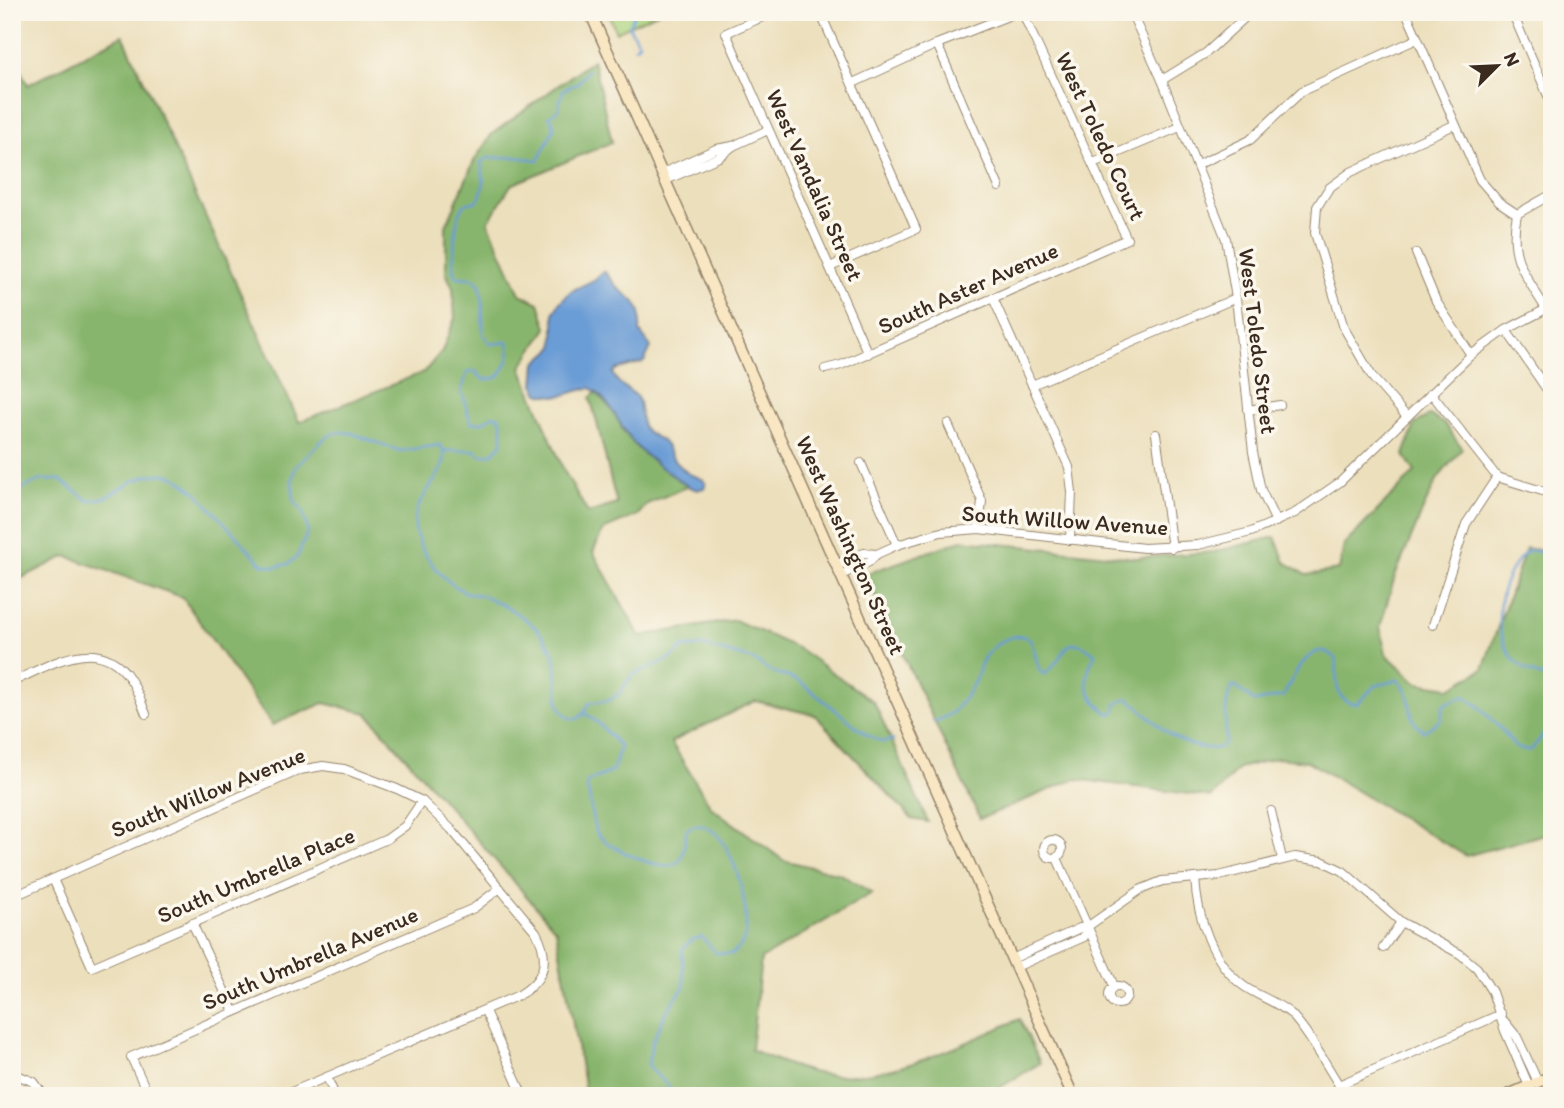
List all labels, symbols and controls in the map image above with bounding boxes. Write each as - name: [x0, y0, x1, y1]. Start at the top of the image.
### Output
- north arrow: [1462, 32, 1532, 102]
- street label: West Toledo Court: [1050, 47, 1152, 225]
- text: N: [1499, 49, 1525, 70]
- street label: West Vandalia Street: [760, 85, 870, 285]
- street label: South Aster Avenue: [873, 236, 1063, 340]
- street label: West Toledo Street: [1233, 246, 1283, 436]
- street label: West Washington Street: [790, 431, 912, 659]
- street label: South Willow Avenue: [961, 499, 1169, 541]
- street label: South Willow Avenue: [107, 740, 309, 844]
- street label: South Umbrella Place: [153, 821, 359, 929]
- street label: South Umbrella Avenue: [198, 900, 422, 1016]

